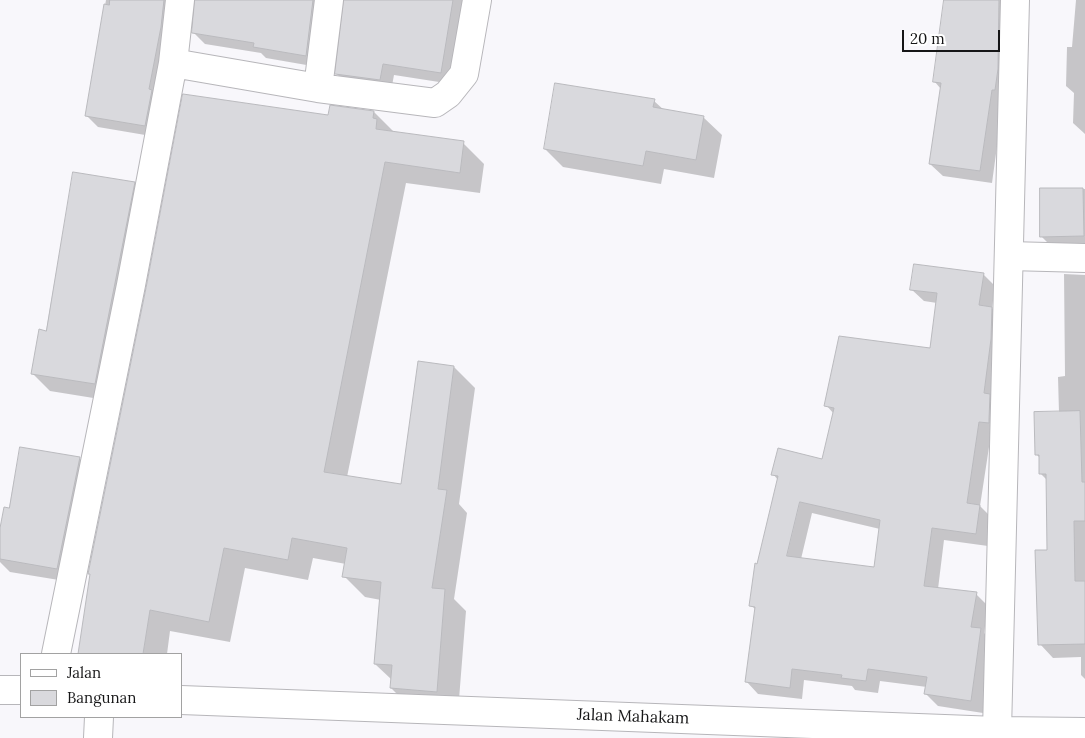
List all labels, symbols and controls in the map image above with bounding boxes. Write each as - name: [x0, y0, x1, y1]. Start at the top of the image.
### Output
- scale bar: [905, 20, 1002, 52]
- text: 20 m: [910, 29, 945, 48]
- legend: [20, 653, 182, 718]
- text: Jalan: [67, 663, 101, 682]
- text: Bangunan: [67, 688, 136, 707]
- street label: Jalan Mahakam: [576, 705, 690, 729]

